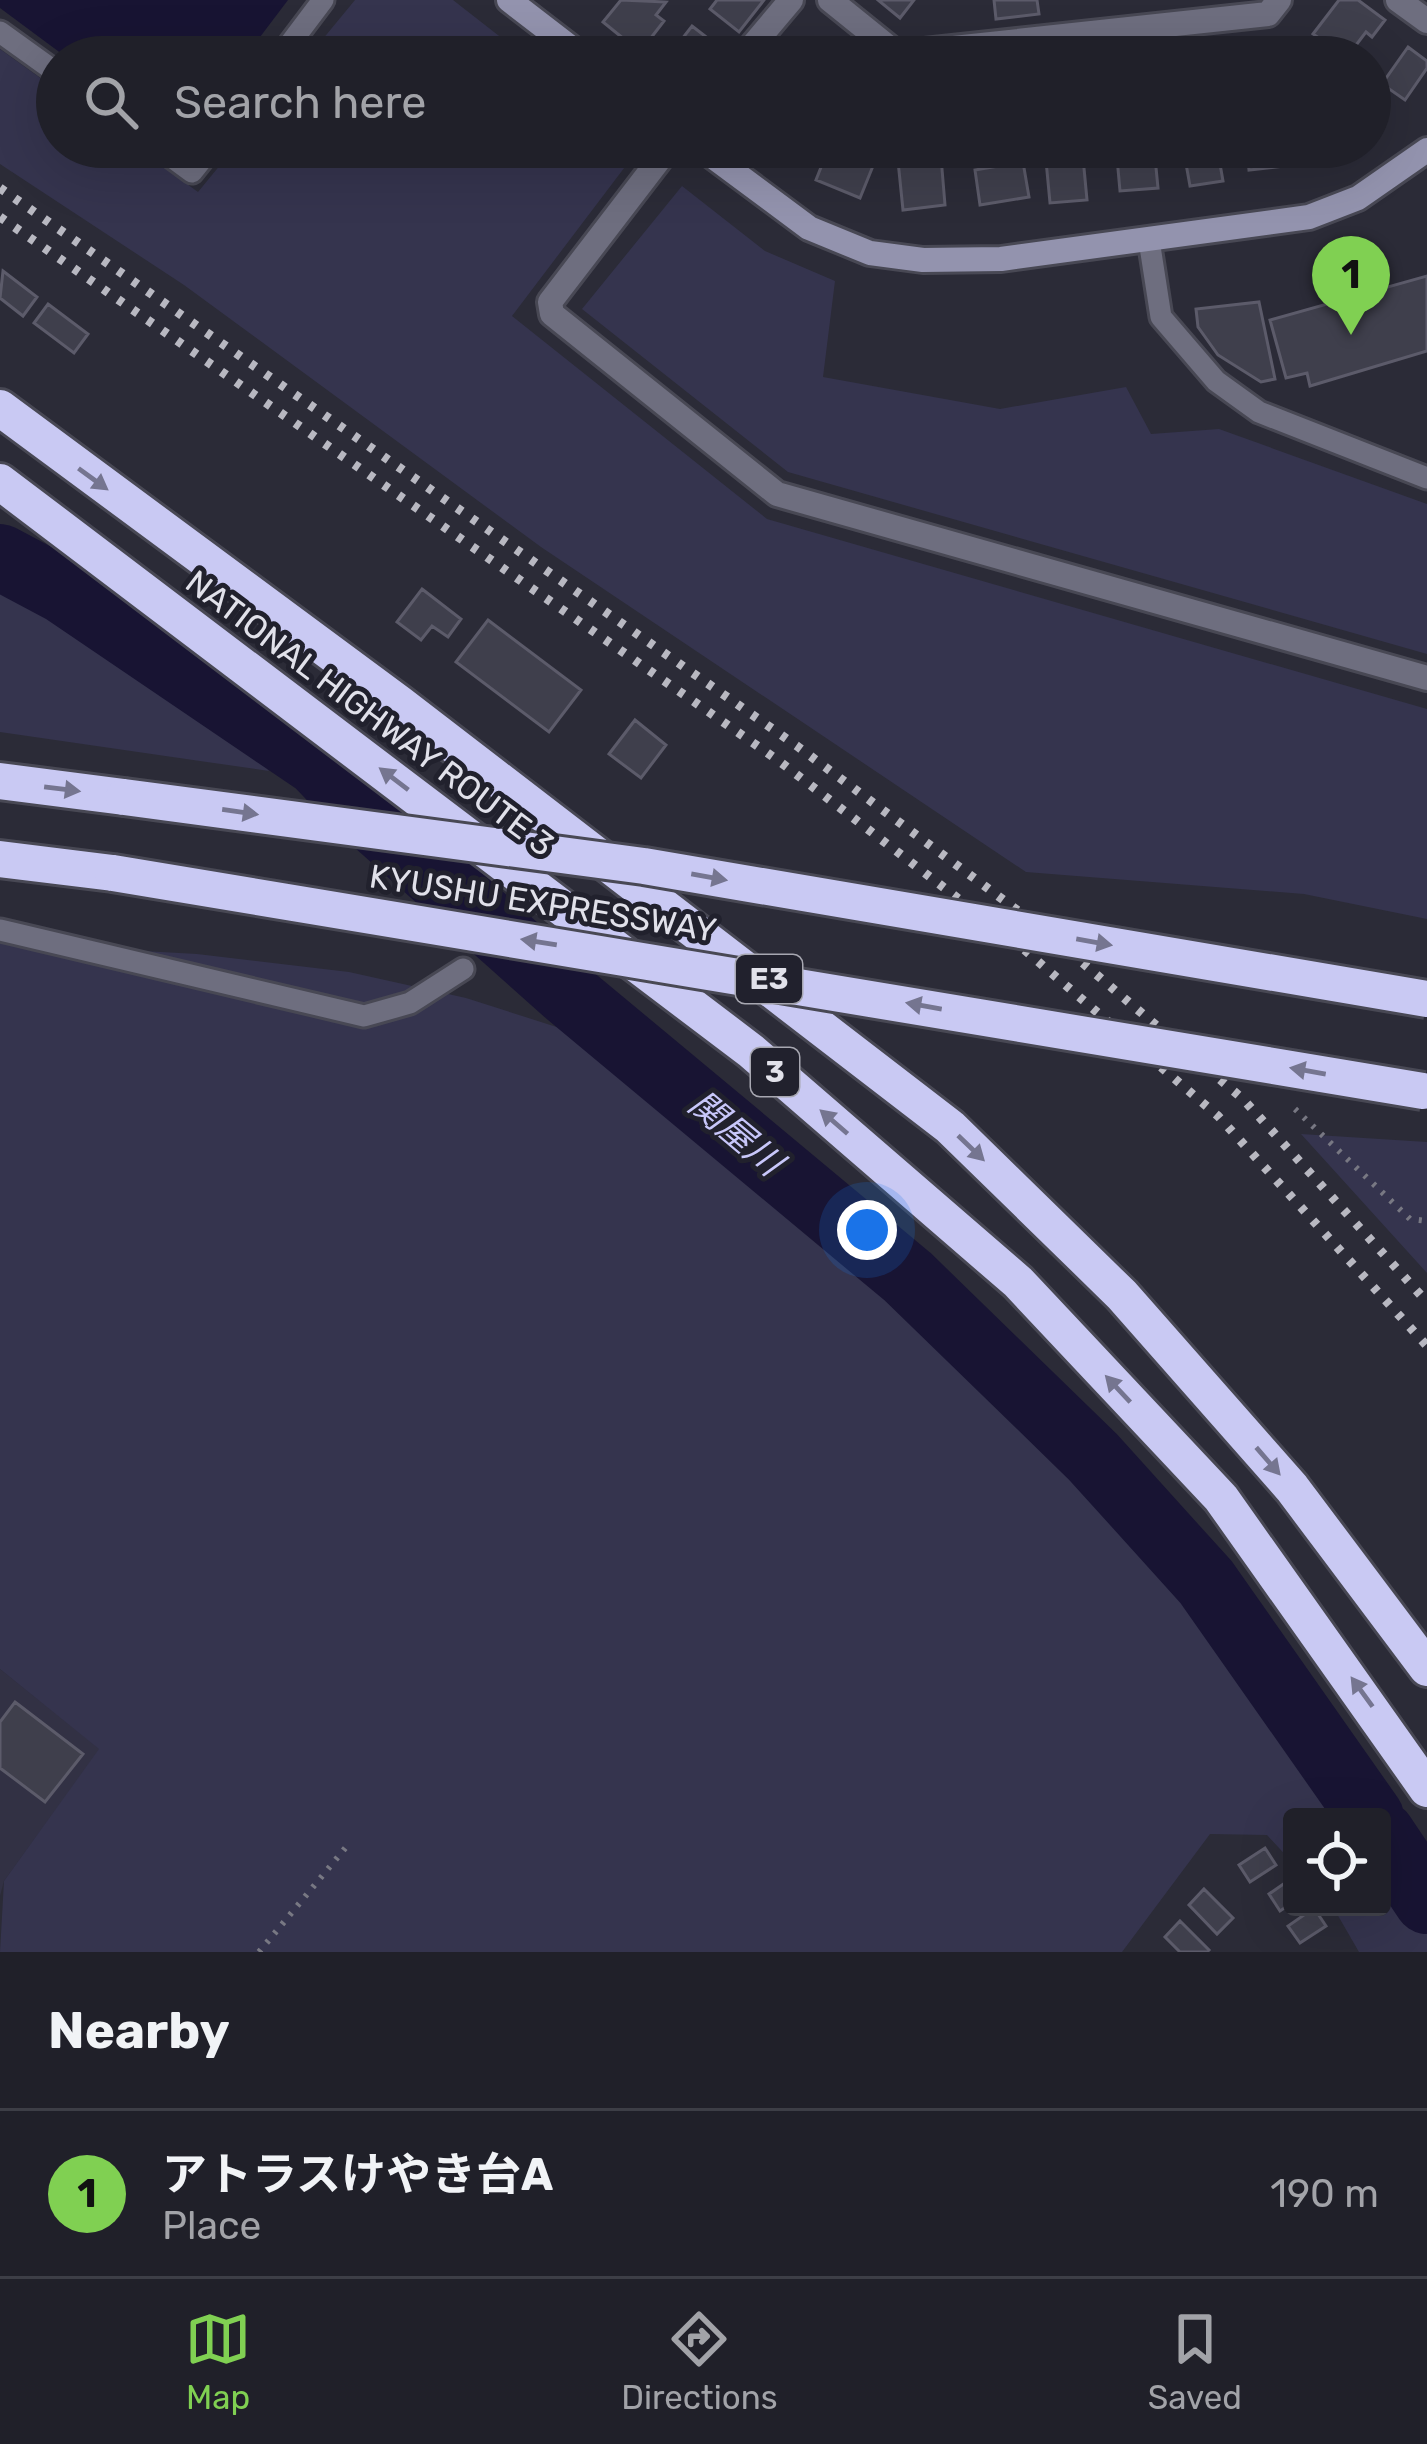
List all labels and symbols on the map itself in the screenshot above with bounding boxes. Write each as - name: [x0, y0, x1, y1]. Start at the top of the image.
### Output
- pin: 1: [1312, 236, 1390, 335]
- one-way arrow: [77, 467, 109, 490]
- street label: NATIONAL HIGHWAY ROUTE 3: [178, 562, 562, 864]
- one-way arrow: [378, 767, 410, 792]
- one-way arrow: [44, 779, 81, 798]
- one-way arrow: [222, 803, 259, 822]
- street label: KYUSHU EXPRESSWAY: [367, 856, 719, 950]
- one-way arrow: [691, 868, 728, 887]
- one-way arrow: [520, 932, 557, 951]
- one-way arrow: [1075, 934, 1113, 952]
- road number: E3: [736, 955, 802, 1003]
- one-way arrow: [904, 996, 942, 1014]
- road number: 3: [751, 1048, 799, 1096]
- one-way arrow: [1289, 1062, 1326, 1081]
- water label: 関屋川: [681, 1082, 794, 1187]
- one-way arrow: [819, 1110, 849, 1136]
- one-way arrow: [956, 1133, 985, 1161]
- your location: [837, 1200, 897, 1260]
- one-way arrow: [1105, 1374, 1132, 1403]
- one-way arrow: [1254, 1446, 1281, 1475]
- one-way arrow: [1351, 1676, 1375, 1708]

